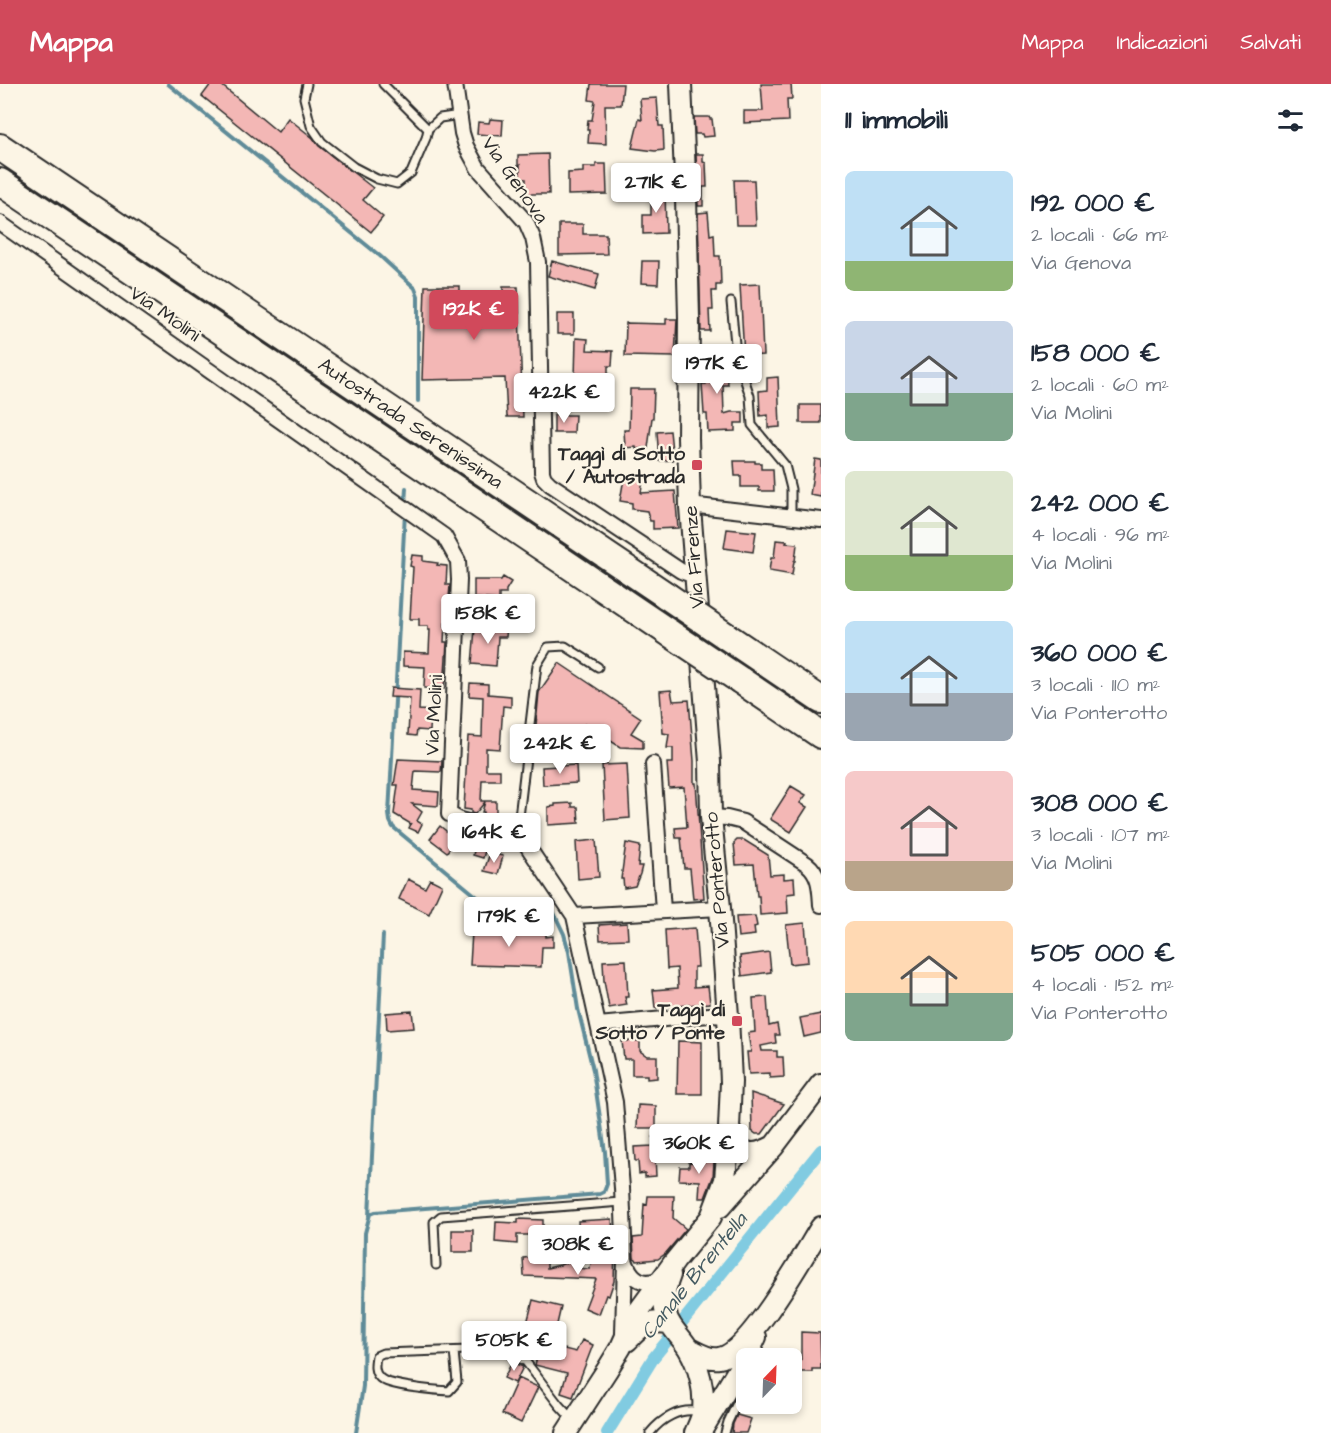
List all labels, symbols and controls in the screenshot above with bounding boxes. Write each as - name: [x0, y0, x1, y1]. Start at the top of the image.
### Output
- text: Mappa: [30, 23, 113, 62]
- text: Mappa: [1021, 28, 1084, 57]
- text: Indicazioni: [1117, 28, 1207, 57]
- text: Salvati: [1240, 28, 1301, 57]
- text: 11 immobili: [845, 102, 948, 138]
- icon: filters: [1274, 104, 1307, 137]
- street label: Via Genova: [475, 131, 555, 229]
- pin: 271K €: [607, 163, 705, 214]
- text: 271K €: [625, 168, 687, 196]
- text: 192 000 €: [1031, 185, 1155, 221]
- icon: home: [893, 195, 965, 267]
- text: 2 locali · 66 m²: [1031, 221, 1169, 249]
- text: Via Genova: [1031, 249, 1131, 277]
- street label: Via Molini: [124, 279, 206, 349]
- pin: 192K €: [425, 290, 523, 341]
- text: 192K €: [443, 295, 505, 323]
- text: 158 000 €: [1031, 335, 1160, 371]
- pin: 197K €: [668, 344, 766, 395]
- icon: home: [893, 345, 965, 417]
- text: 197K €: [686, 349, 748, 377]
- street label: Autostrada Serenissima: [313, 351, 509, 496]
- text: 2 locali · 60 m²: [1031, 371, 1169, 399]
- pin: 422K €: [515, 373, 613, 424]
- text: 422K €: [528, 378, 600, 406]
- text: Via Molini: [1031, 399, 1112, 427]
- place label: Taggì di Sotto / Autostrada: [557, 440, 686, 491]
- marker: Taggì di Sotto / Autostrada: [690, 458, 704, 472]
- text: 242 000 €: [1031, 485, 1169, 521]
- icon: home: [893, 495, 965, 567]
- street label: Via Firenze: [676, 504, 712, 609]
- text: 4 locali · 96 m²: [1031, 521, 1170, 549]
- text: Via Molini: [1031, 549, 1112, 577]
- pin: 158K €: [439, 594, 537, 645]
- text: 158K €: [455, 599, 521, 627]
- text: 360 000 €: [1031, 635, 1168, 671]
- icon: home: [893, 645, 965, 717]
- text: 3 locali · 110 m²: [1031, 671, 1160, 699]
- street label: Via Molini: [418, 674, 450, 756]
- text: Via Ponterotto: [1031, 699, 1167, 727]
- pin: 242K €: [511, 724, 609, 775]
- text: 242K €: [524, 729, 596, 757]
- text: 308 000 €: [1031, 785, 1168, 821]
- icon: home: [893, 795, 965, 867]
- street label: Via Ponterotto: [697, 811, 737, 949]
- pin: 164K €: [445, 813, 543, 864]
- text: 164K €: [462, 818, 526, 846]
- text: 3 locali · 107 m²: [1031, 821, 1170, 849]
- text: Via Molini: [1031, 849, 1112, 877]
- pin: 179K €: [460, 897, 558, 948]
- text: 179K €: [478, 902, 540, 930]
- text: 505 000 €: [1031, 935, 1175, 971]
- icon: home: [893, 945, 965, 1017]
- text: 4 locali · 152 m²: [1031, 971, 1174, 999]
- place label: Taggì di Sotto / Ponte: [594, 996, 726, 1047]
- text: Via Ponterotto: [1031, 999, 1167, 1027]
- marker: Taggì di Sotto / Ponte: [730, 1014, 744, 1028]
- pin: 360K €: [650, 1124, 748, 1175]
- text: 360K €: [663, 1129, 735, 1157]
- water label: Canale Brentella: [634, 1205, 755, 1345]
- pin: 308K €: [529, 1225, 627, 1276]
- text: 308K €: [542, 1230, 614, 1258]
- pin: 505K €: [465, 1321, 563, 1372]
- text: 505K €: [476, 1326, 552, 1354]
- north arrow: [736, 1348, 802, 1414]
- map controls: [736, 1348, 802, 1414]

